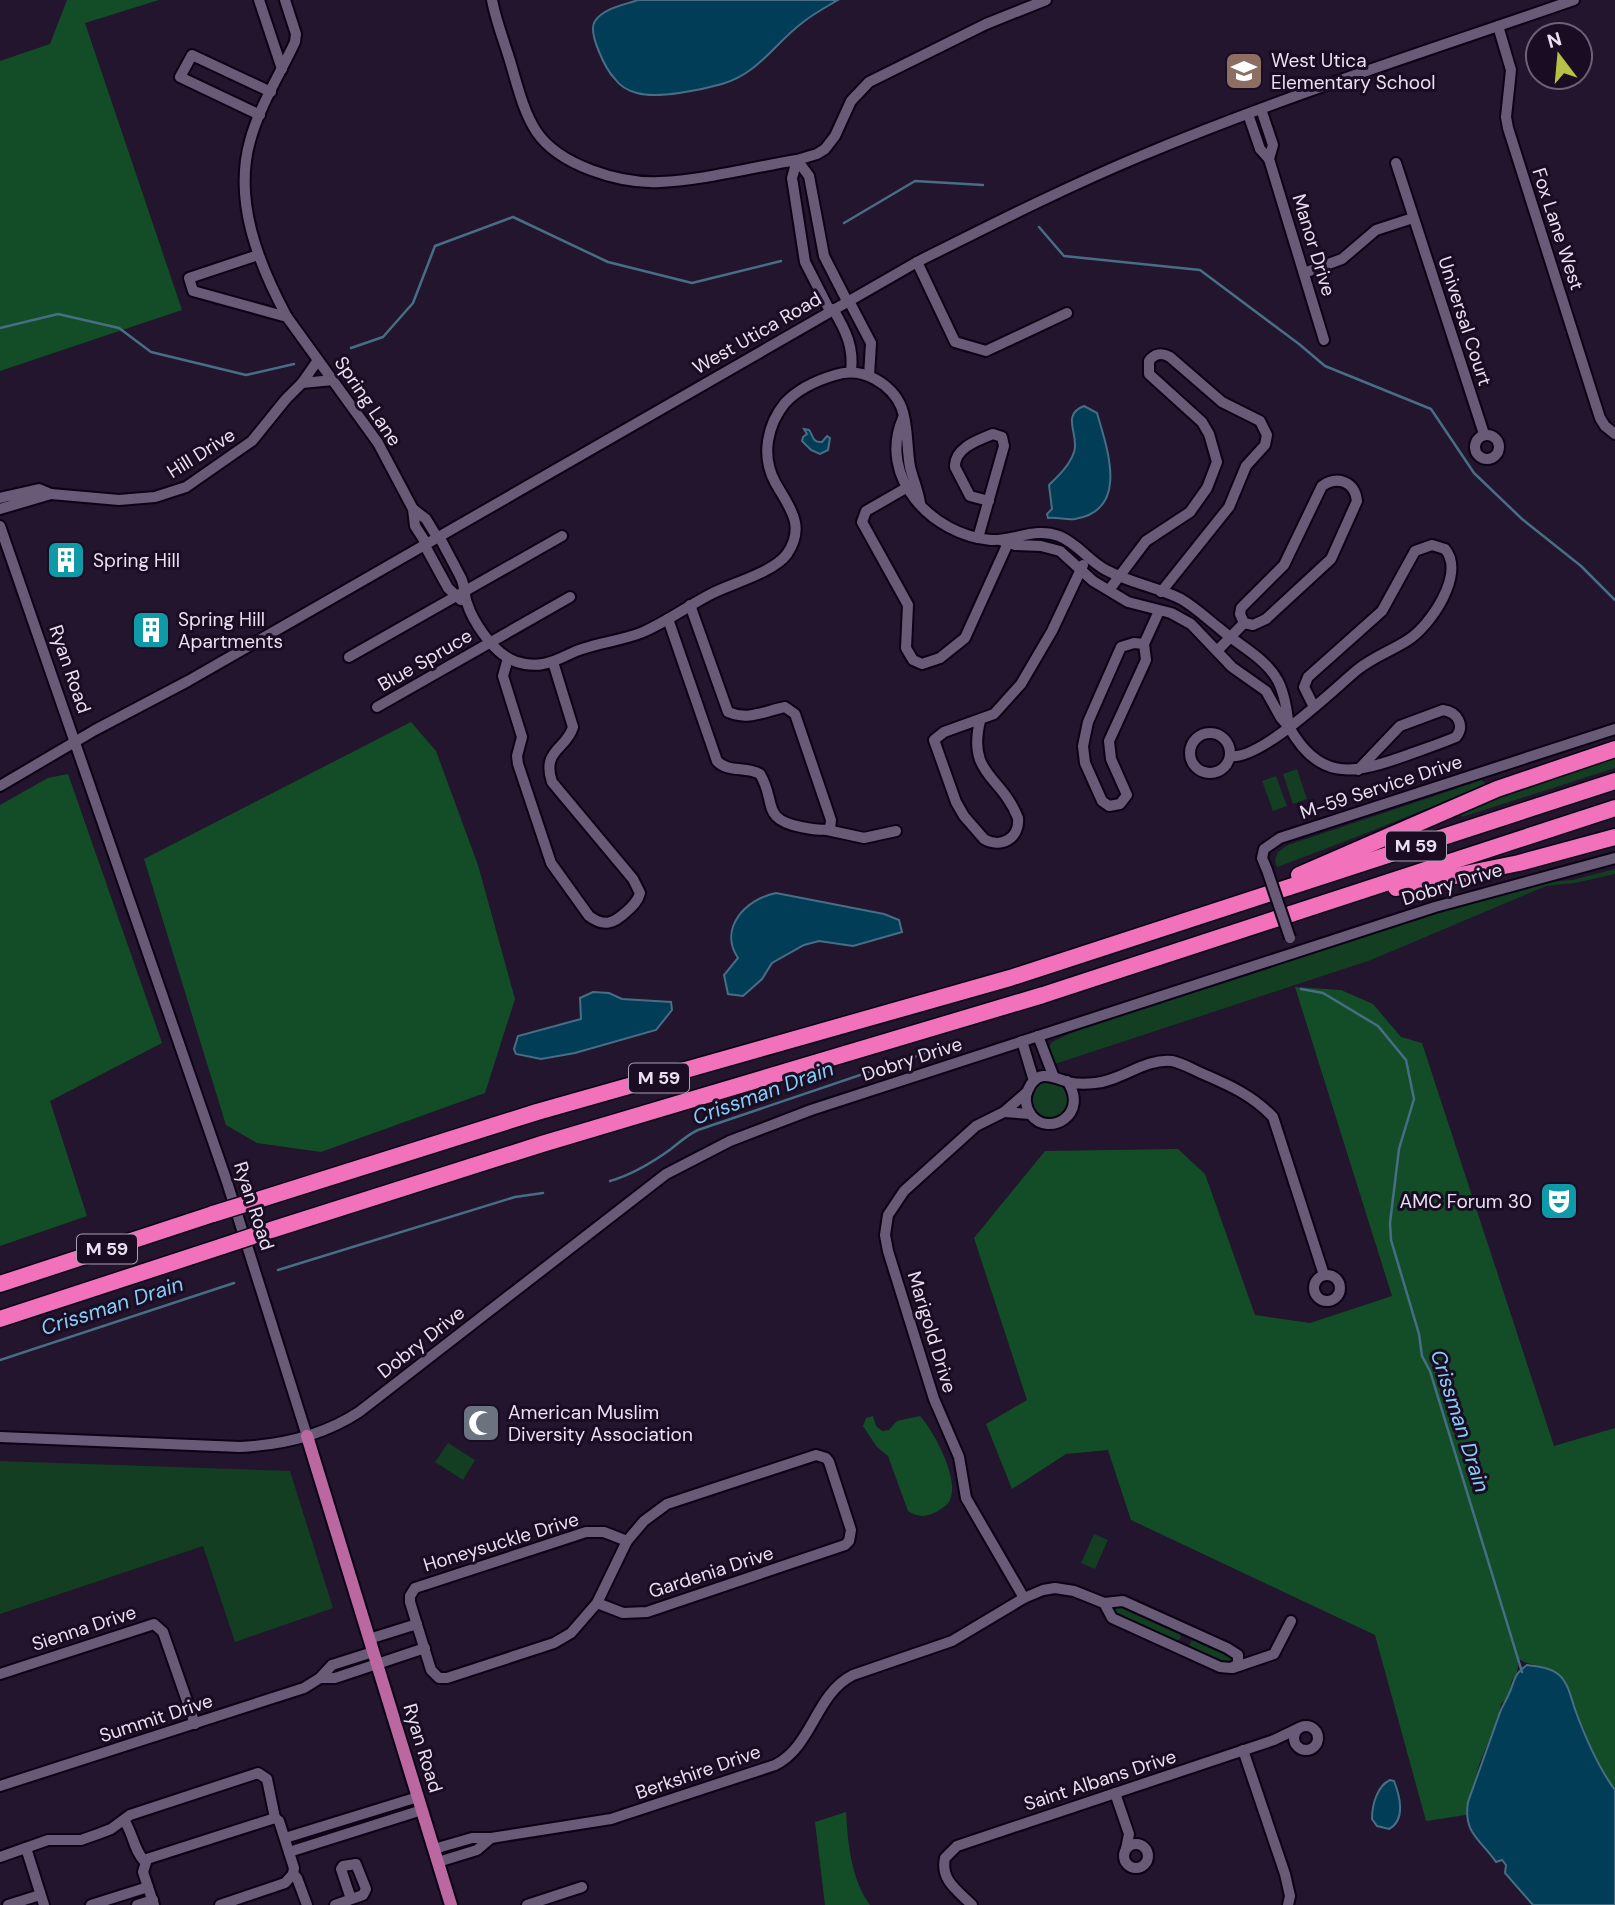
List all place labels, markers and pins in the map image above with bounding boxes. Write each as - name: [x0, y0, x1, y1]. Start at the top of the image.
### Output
- place label: West Utica Elementary School: [1271, 48, 1435, 95]
- school or university icon: West Utica Elementary School: [1223, 50, 1265, 92]
- building icon: Spring Hill: [45, 539, 87, 581]
- place label: Spring Hill: [93, 548, 180, 573]
- place label: Spring Hill Apartments: [178, 607, 283, 654]
- building icon: Spring Hill Apartments: [130, 609, 172, 651]
- theatre icon: AMC Forum 30: [1538, 1180, 1580, 1222]
- place label: AMC Forum 30: [1400, 1189, 1532, 1214]
- place label: American Muslim Diversity Association: [508, 1400, 693, 1447]
- mosque icon: American Muslim Diversity Association: [460, 1402, 502, 1444]

